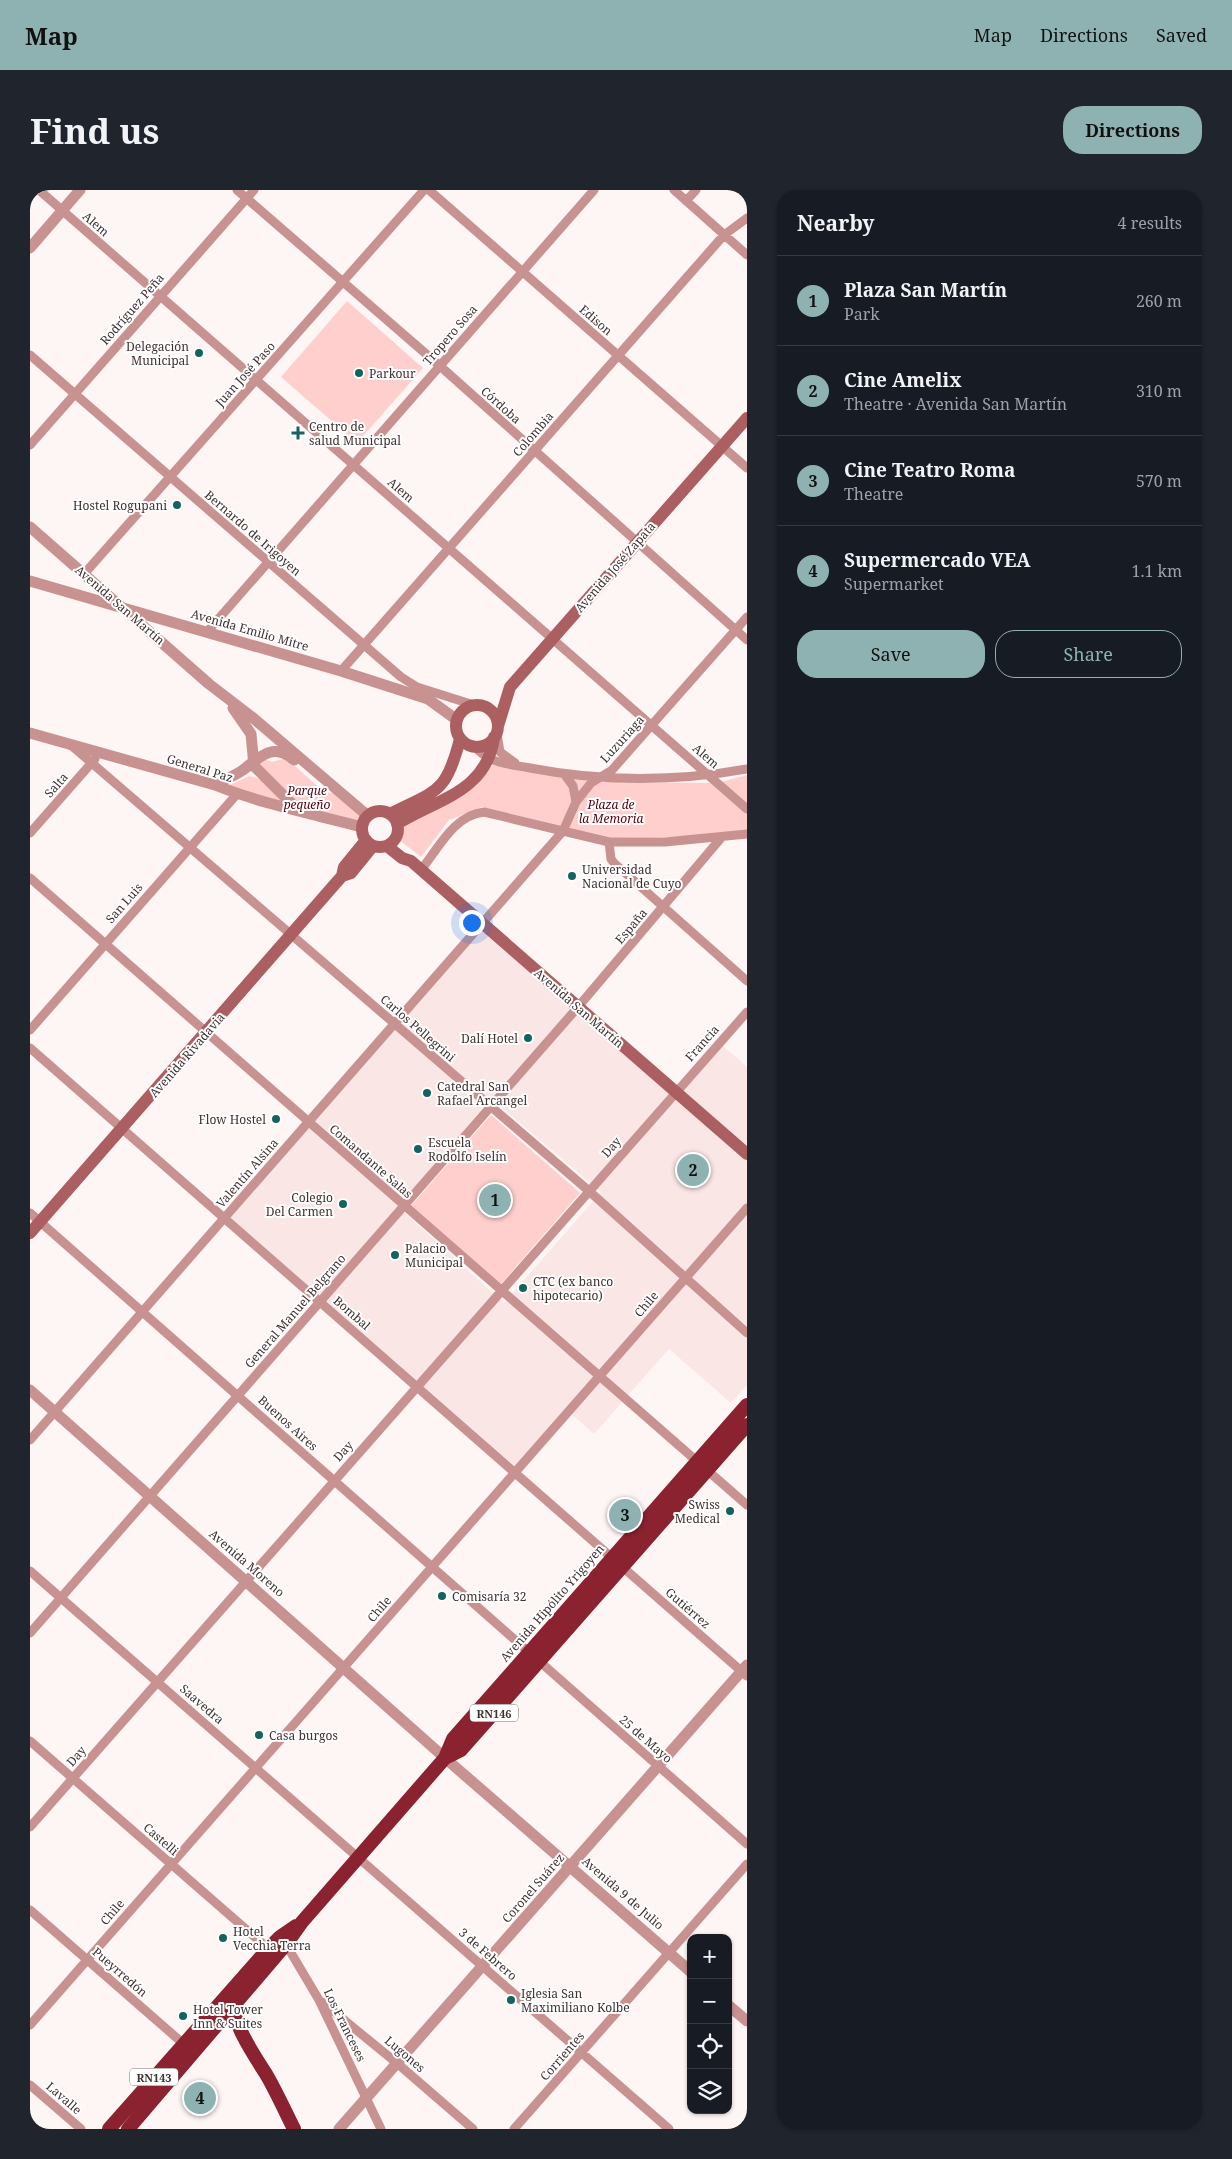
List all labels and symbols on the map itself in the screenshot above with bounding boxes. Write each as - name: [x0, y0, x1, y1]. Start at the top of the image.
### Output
- street label: Alem: [79, 208, 113, 240]
- street label: Rodríguez Peña: [96, 269, 168, 348]
- street label: Tropero Sosa: [419, 301, 481, 369]
- street label: Edison: [576, 301, 616, 339]
- place label: Delegación Municipal: [126, 338, 189, 369]
- street label: Juan José Paso: [211, 338, 279, 411]
- marker: Delegación Municipal: [193, 347, 205, 359]
- place label: Parkour: [369, 365, 416, 382]
- marker: Parkour: [353, 367, 365, 379]
- street label: Córdoba: [477, 382, 525, 428]
- street label: Colombia: [509, 408, 557, 460]
- place label: Centro de salud Municipal: [309, 418, 401, 449]
- marker: Centro de salud Municipal: [291, 426, 305, 440]
- street label: Alem: [384, 474, 418, 506]
- street label: Bernardo de Irigoyen: [201, 486, 305, 580]
- place label: Hostel Rogupani: [73, 497, 167, 514]
- marker: Hostel Rogupani: [171, 499, 183, 511]
- street label: Avenida José Zapata: [571, 518, 659, 616]
- street label: Avenida San Martín: [72, 561, 169, 649]
- street label: Avenida Emilio Mitre: [189, 605, 311, 655]
- street label: Luzuriaga: [596, 711, 648, 766]
- street label: Alem: [689, 740, 723, 772]
- street label: General Paz: [165, 750, 235, 786]
- street label: Salta: [40, 769, 72, 801]
- park label: Parque pequeño: [283, 782, 330, 813]
- park label: Plaza de la Memoria: [579, 796, 643, 827]
- place label: Universidad Nacional de Cuyo: [582, 861, 682, 892]
- marker: Universidad Nacional de Cuyo: [566, 870, 578, 882]
- street label: San Luis: [102, 879, 146, 927]
- street label: España: [611, 904, 651, 947]
- your location: [459, 910, 485, 936]
- street label: Avenida San Martín: [531, 964, 628, 1052]
- street label: Carlos Pellegrini: [377, 991, 459, 1065]
- street label: Avenida Rivadavia: [145, 1009, 229, 1101]
- street label: Francia: [681, 1021, 723, 1065]
- place label: Dalí Hotel: [461, 1030, 518, 1047]
- marker: Dalí Hotel: [522, 1032, 534, 1044]
- place label: Catedral San Rafael Arcangel: [437, 1078, 527, 1109]
- marker: Catedral San Rafael Arcangel: [421, 1087, 433, 1099]
- place label: Flow Hostel: [199, 1111, 266, 1128]
- marker: Flow Hostel: [270, 1113, 282, 1125]
- street label: Comandante Salas: [326, 1120, 416, 1202]
- street label: Day: [597, 1133, 625, 1161]
- street label: Valentín Alsina: [212, 1134, 282, 1211]
- place label: Escuela Rodolfo Iselín: [428, 1134, 507, 1165]
- marker: Escuela Rodolfo Iselín: [412, 1143, 424, 1155]
- pin: 2: [677, 1151, 709, 1189]
- pin: 1: [479, 1181, 511, 1219]
- place label: Colegio Del Carmen: [266, 1189, 333, 1220]
- marker: Colegio Del Carmen: [337, 1198, 349, 1210]
- place label: Palacio Municipal: [405, 1240, 463, 1271]
- marker: Palacio Municipal: [389, 1249, 401, 1261]
- street label: General Manuel Belgrano: [241, 1250, 349, 1372]
- place label: CTC (ex banco hipotecario): [533, 1273, 613, 1304]
- marker: CTC (ex banco hipotecario): [517, 1282, 529, 1294]
- street label: Chile: [630, 1287, 662, 1321]
- street label: Bombal: [330, 1292, 374, 1334]
- street label: Buenos Aires: [254, 1392, 322, 1454]
- street label: Day: [329, 1437, 357, 1465]
- pin: 3: [609, 1496, 641, 1534]
- place label: Swiss Medical: [675, 1496, 720, 1527]
- marker: Swiss Medical: [724, 1505, 736, 1517]
- street label: Avenida Moreno: [206, 1525, 288, 1601]
- street label: Avenida Hipólito Yrigoyen: [496, 1540, 608, 1665]
- street label: Gutiérrez: [662, 1584, 714, 1632]
- place label: Comisaría 32: [452, 1588, 526, 1605]
- marker: Comisaría 32: [436, 1590, 448, 1602]
- street label: Chile: [363, 1592, 395, 1626]
- street label: Saavedra: [176, 1680, 228, 1728]
- road number: RN146: [470, 1705, 518, 1722]
- street label: 25 de Mayo: [616, 1711, 676, 1767]
- place label: Casa burgos: [269, 1727, 338, 1744]
- marker: Casa burgos: [253, 1729, 265, 1741]
- street label: Day: [62, 1742, 90, 1770]
- street label: Castelli: [140, 1819, 182, 1859]
- street label: Coronel Suárez: [498, 1850, 568, 1926]
- street label: Avenida 9 de Julio: [579, 1853, 668, 1933]
- street label: Chile: [96, 1895, 128, 1929]
- place label: Hotel Vecchia Terra: [233, 1923, 311, 1954]
- street label: 3 de Febrero: [455, 1924, 521, 1984]
- marker: Hotel Vecchia Terra: [217, 1932, 229, 1944]
- street label: Pueyrredón: [89, 1943, 151, 2001]
- place label: Iglesia San Maximiliano Kolbe: [521, 1985, 630, 2016]
- street label: Los Franceses: [320, 1986, 370, 2064]
- marker: Iglesia San Maximiliano Kolbe: [505, 1994, 517, 2006]
- place label: Hotel Tower Inn & Suites: [193, 2001, 263, 2032]
- marker: Hotel Tower Inn & Suites: [177, 2010, 189, 2022]
- street label: Corrientes: [536, 2028, 588, 2084]
- street label: Lugones: [381, 2032, 429, 2076]
- road number: RN143: [130, 2068, 178, 2085]
- street label: Lavalle: [43, 2078, 85, 2118]
- pin: 4: [184, 2079, 216, 2117]

